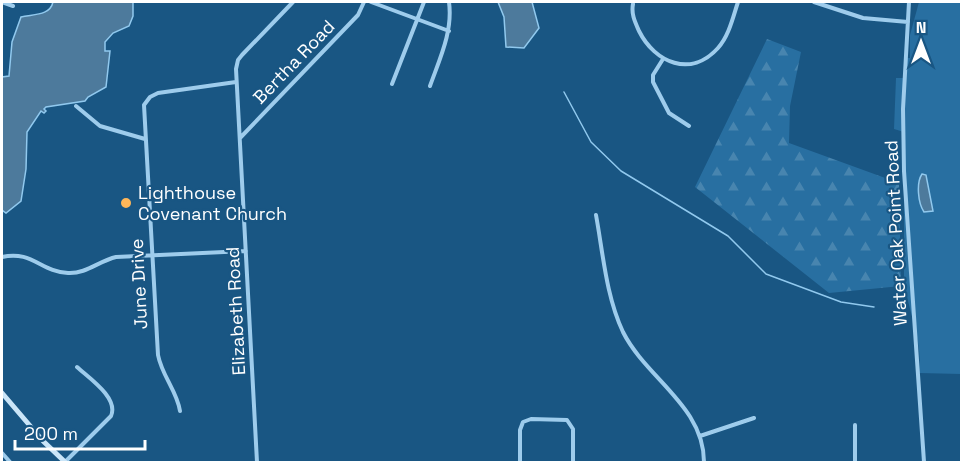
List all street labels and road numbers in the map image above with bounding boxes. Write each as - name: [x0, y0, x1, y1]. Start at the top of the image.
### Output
- street label: Bertha Road: [248, 15, 339, 108]
- street label: Water Oak Point Road: [879, 140, 912, 327]
- street label: June Drive: [125, 238, 152, 330]
- street label: Elizabeth Road: [221, 246, 250, 376]

